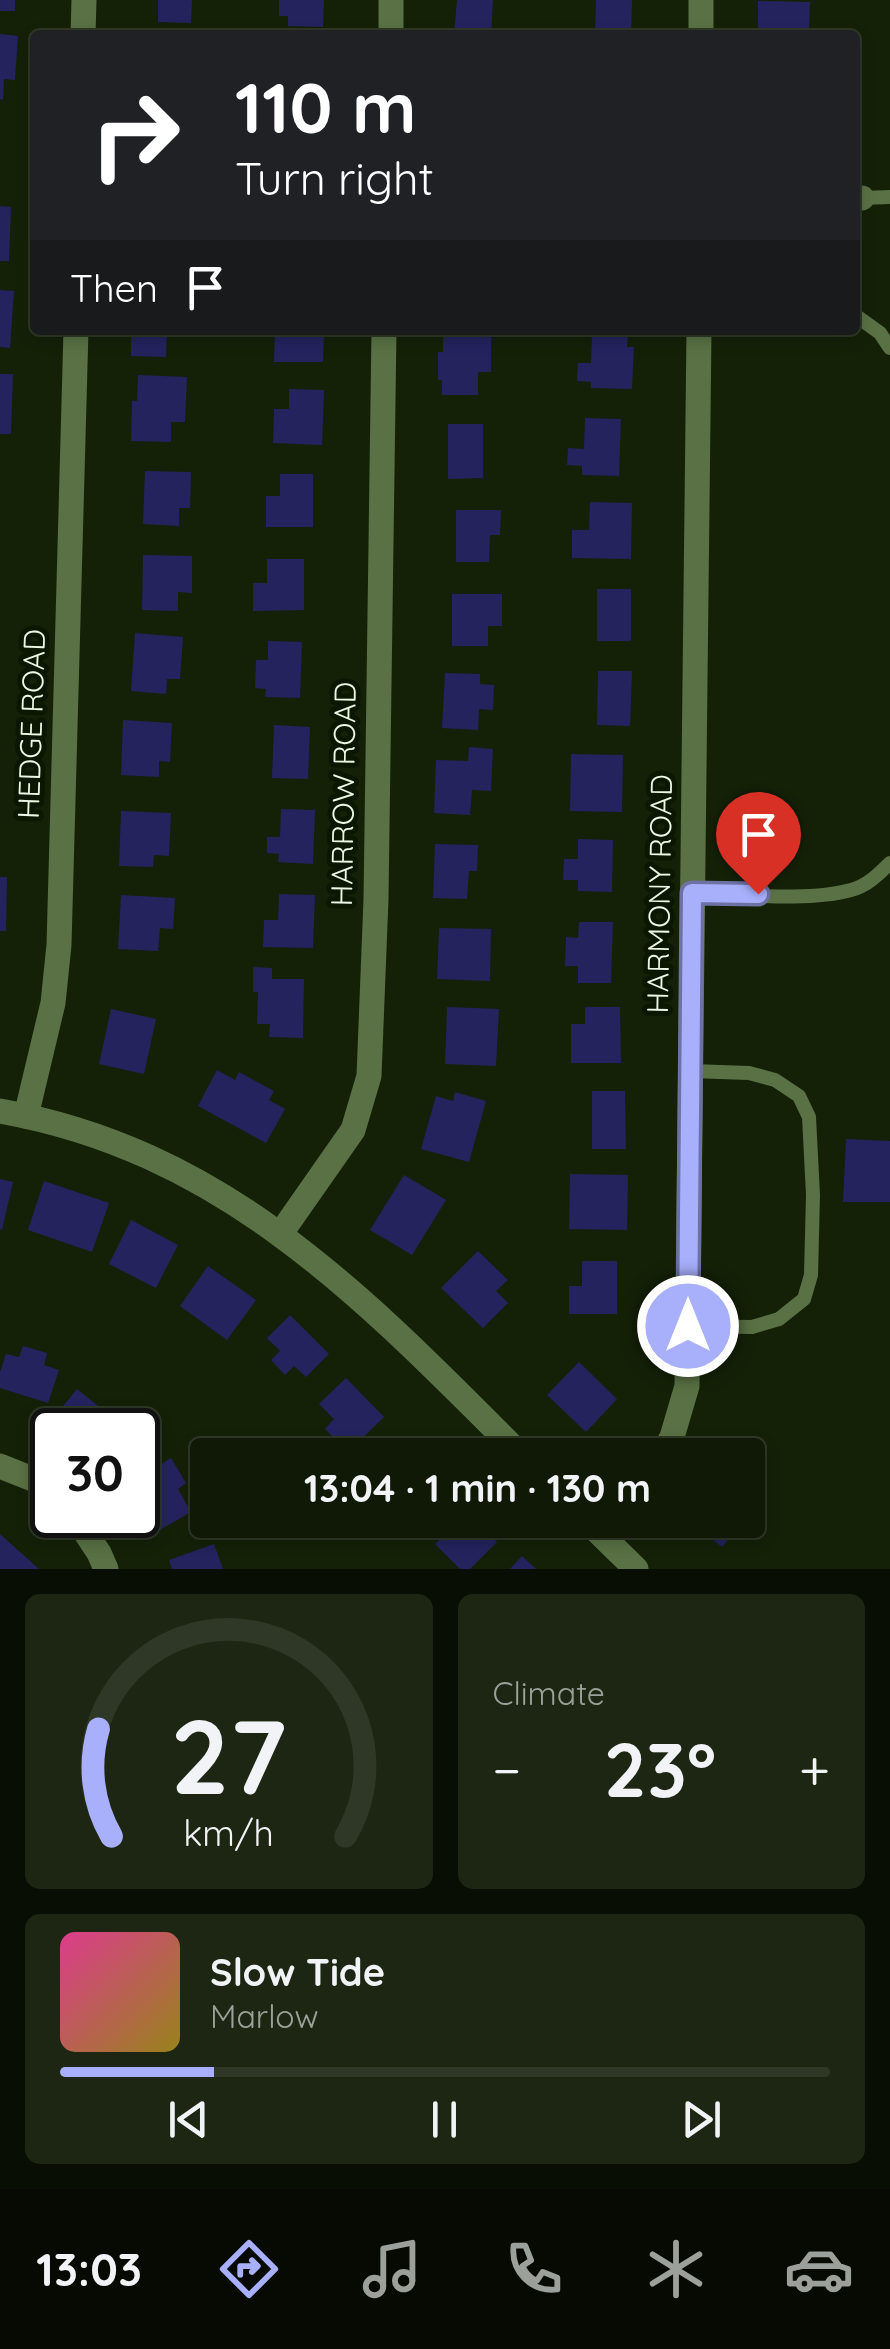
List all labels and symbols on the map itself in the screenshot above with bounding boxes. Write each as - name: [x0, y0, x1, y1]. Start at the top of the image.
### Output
- street label: HEDGE ROAD: [9, 628, 53, 820]
- street label: HARROW ROAD: [322, 681, 364, 907]
- street label: HARMONY ROAD: [638, 774, 680, 1014]
- pin: [716, 792, 801, 895]
- position arrow: [636, 1274, 740, 1378]
- speed limit sign: 30: [30, 1408, 160, 1538]

